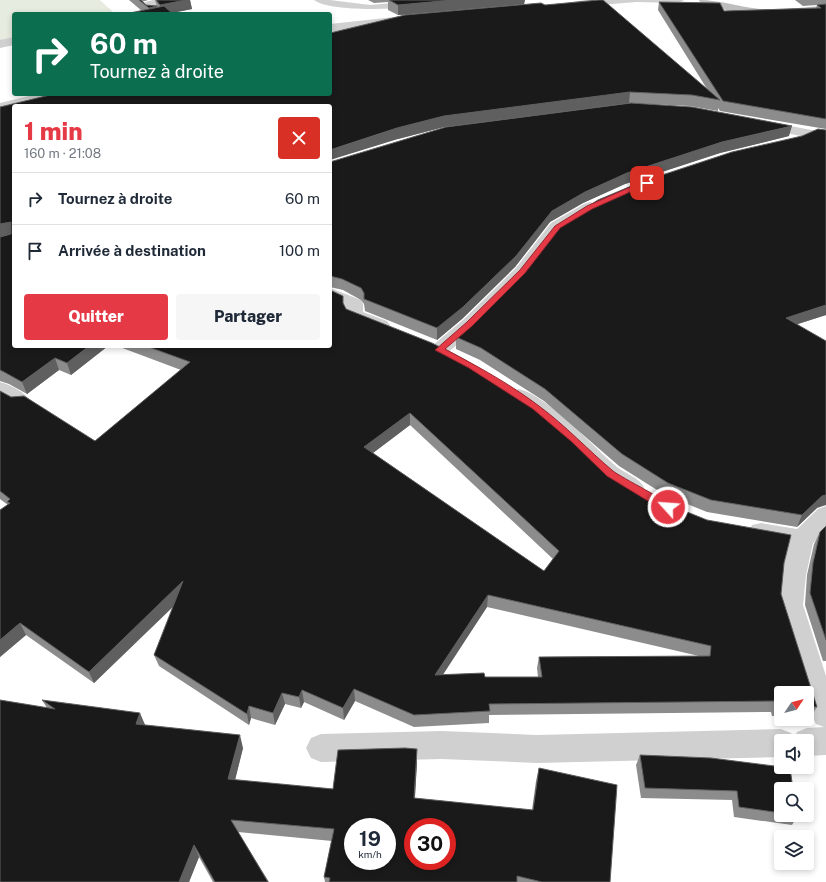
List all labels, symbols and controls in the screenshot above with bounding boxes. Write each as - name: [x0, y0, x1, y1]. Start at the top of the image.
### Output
- text: 60 m: [90, 27, 158, 60]
- icon: right: [24, 28, 76, 80]
- text: Tournez à droite: [90, 61, 224, 82]
- text: 1 min: [24, 117, 83, 145]
- button: close: [278, 117, 320, 159]
- text: 160 m · 21:08: [24, 146, 101, 161]
- pin: [630, 166, 664, 200]
- icon: arrive: [636, 172, 658, 194]
- icon: right: [24, 188, 46, 210]
- text: Tournez à droite: [58, 190, 172, 207]
- text: 60 m: [285, 190, 320, 207]
- icon: arrive: [24, 240, 46, 262]
- text: Arrivée à destination: [58, 242, 206, 259]
- text: 100 m: [279, 242, 320, 259]
- button: Quitter: [24, 294, 168, 340]
- button: Partager: [176, 294, 320, 340]
- position arrow: [647, 486, 689, 528]
- north arrow: [774, 686, 814, 726]
- map controls: [774, 686, 814, 870]
- button: sound: [774, 734, 814, 774]
- button: search: [774, 782, 814, 822]
- speed limit sign: 30: [404, 818, 456, 870]
- text: 19: [359, 827, 381, 851]
- button: layers: [774, 830, 814, 870]
- text: km/h: [358, 848, 382, 860]

